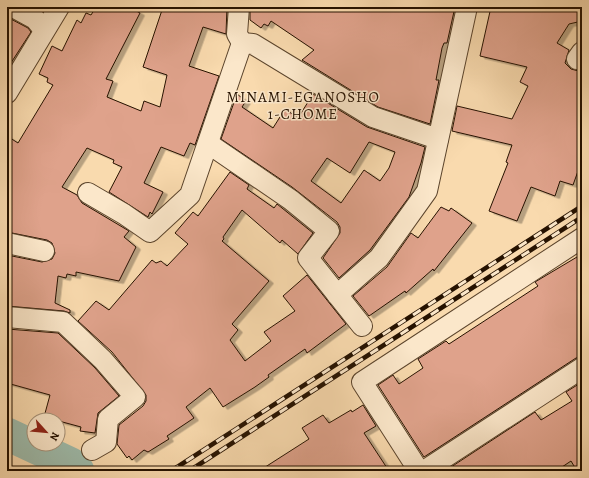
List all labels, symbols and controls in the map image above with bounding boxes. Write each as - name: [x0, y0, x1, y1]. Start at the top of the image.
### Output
- district label: MINAMI-EGANOSHO 1-CHOME: [226, 87, 380, 124]
- north arrow: [26, 412, 66, 452]
- text: N: [46, 429, 63, 443]

